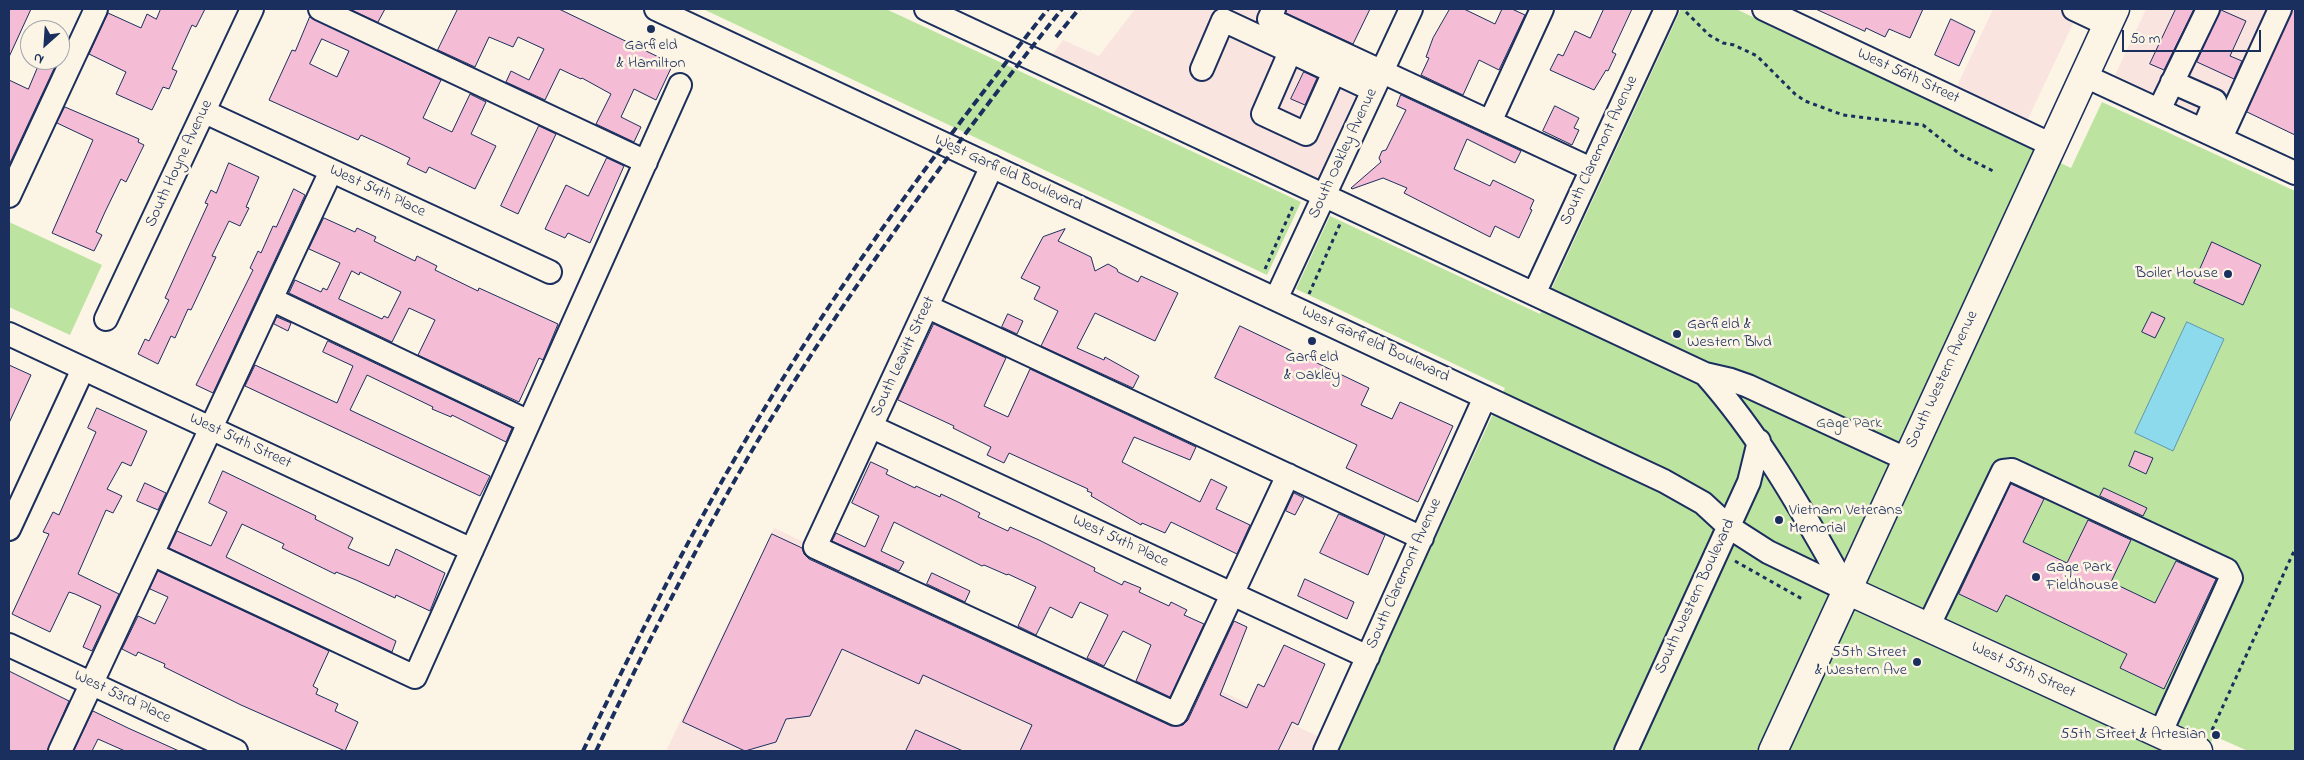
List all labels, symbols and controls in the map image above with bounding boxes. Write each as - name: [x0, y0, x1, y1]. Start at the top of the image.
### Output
- north arrow: [20, 20, 70, 70]
- scale bar: [2124, 20, 2263, 52]
- marker: Garfield & Hamilton: [645, 23, 657, 35]
- text: 50 m: [2130, 28, 2160, 50]
- place label: Garfield & Hamilton: [617, 36, 685, 74]
- street label: West 56th Street: [1854, 45, 1962, 109]
- text: N: [30, 47, 48, 70]
- street label: South Claremont Avenue: [1557, 73, 1643, 229]
- street label: South Oakley Avenue: [1305, 86, 1383, 222]
- street label: South Hoyne Avenue: [142, 97, 218, 231]
- street label: West Garfield Boulevard: [931, 131, 1085, 217]
- street label: West 54th Place: [326, 161, 428, 223]
- place label: Boiler House: [2135, 264, 2218, 284]
- marker: Boiler House: [2222, 268, 2234, 280]
- street label: South Leavitt Street: [868, 294, 940, 420]
- street label: West Garfield Boulevard: [1298, 302, 1452, 388]
- street label: South Western Avenue: [1903, 308, 1983, 452]
- place label: Garfield & Western Blvd: [1687, 315, 1772, 353]
- marker: Garfield & Western Blvd: [1671, 328, 1683, 340]
- marker: Garfield & Oakley: [1306, 335, 1318, 347]
- place label: Garfield & Oakley: [1284, 348, 1340, 386]
- street label: West 54th Street: [186, 410, 294, 474]
- park label: Gage Park: [1816, 414, 1882, 434]
- street label: South Claremont Avenue: [1363, 496, 1447, 652]
- place label: Vietnam Veterans Memorial: [1789, 501, 1903, 539]
- street label: West 54th Place: [1069, 511, 1171, 573]
- marker: Vietnam Veterans Memorial: [1773, 514, 1785, 526]
- street label: South Western Boulevard: [1652, 517, 1740, 677]
- place label: Gage Park Fieldhouse: [2046, 558, 2118, 596]
- marker: Gage Park Fieldhouse: [2030, 571, 2042, 583]
- street label: West 55th Street: [1968, 638, 2078, 704]
- place label: 55th Street & Western Ave: [1815, 643, 1907, 681]
- marker: 55th Street & Western Ave: [1911, 656, 1923, 668]
- street label: West 53rd Place: [70, 667, 174, 729]
- place label: 55th Street & Artesian: [2060, 725, 2206, 745]
- marker: 55th Street & Artesian: [2210, 729, 2222, 741]

